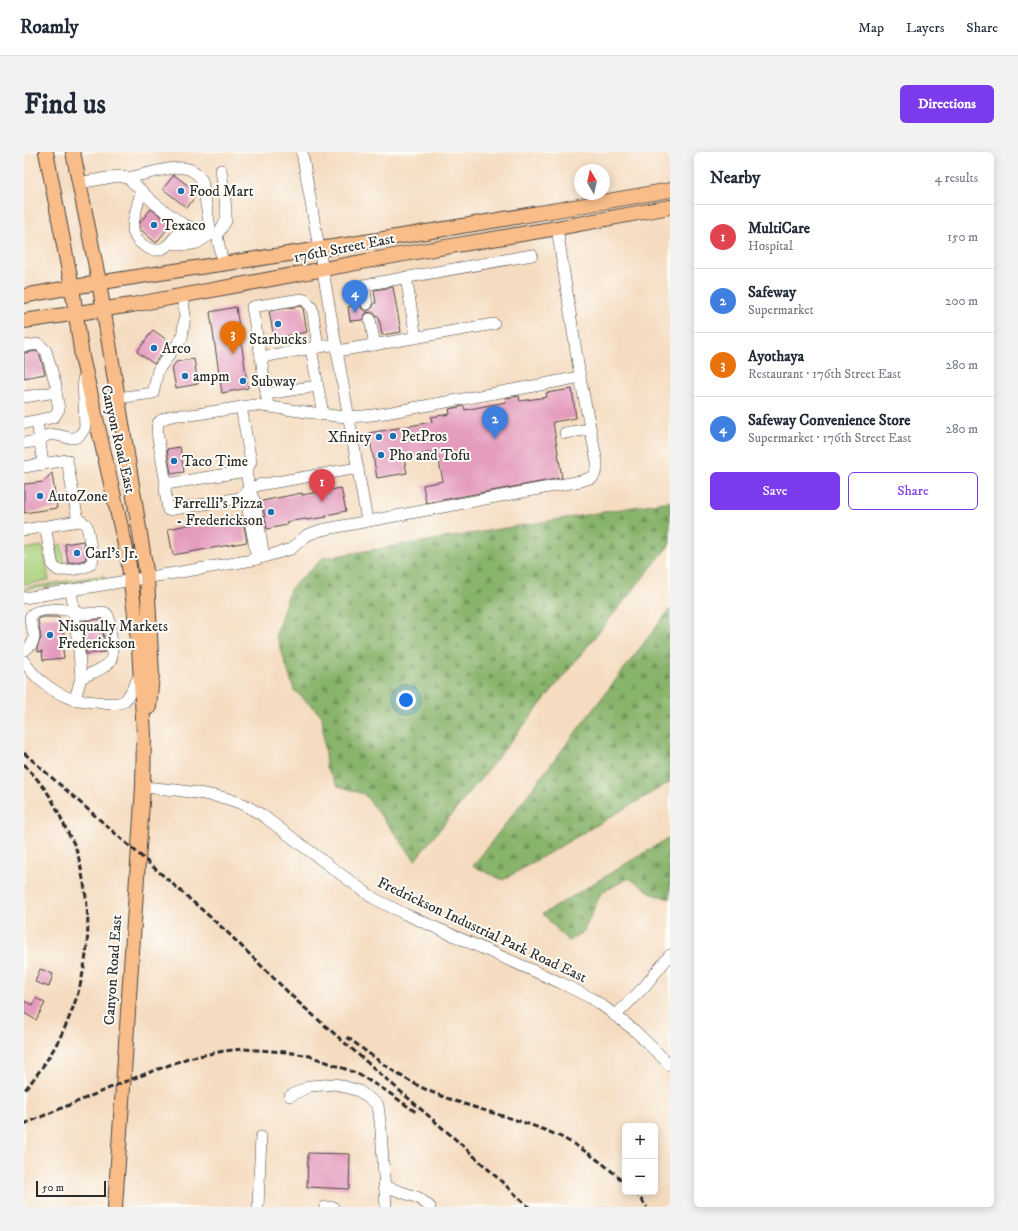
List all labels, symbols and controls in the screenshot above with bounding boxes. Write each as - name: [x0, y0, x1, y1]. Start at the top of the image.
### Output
- text: Roamly: [20, 16, 79, 39]
- text: Map: [858, 19, 884, 37]
- text: Layers: [906, 19, 944, 37]
- text: Share: [966, 19, 998, 37]
- button: Directions: [900, 85, 994, 123]
- text: Find us: [24, 87, 106, 122]
- north arrow: [574, 164, 610, 200]
- text: Nearby: [710, 167, 760, 189]
- text: 4 results: [935, 170, 978, 186]
- place label: Food Mart: [189, 182, 254, 201]
- marker: Food Mart: [176, 186, 186, 196]
- place label: Texaco: [162, 216, 206, 235]
- text: MultiCare: [748, 219, 810, 238]
- marker: Texaco: [149, 220, 159, 230]
- street label: 176th Street East: [292, 229, 396, 267]
- text: 1: [721, 229, 725, 245]
- text: 150 m: [947, 229, 978, 245]
- text: Hospital: [748, 238, 793, 254]
- pin: 4: [342, 280, 368, 313]
- text: Safeway: [748, 283, 796, 302]
- text: 2: [720, 293, 726, 309]
- text: 200 m: [945, 293, 978, 309]
- text: Supermarket: [748, 302, 814, 318]
- marker: Starbucks: [273, 319, 283, 329]
- pin: 3: [220, 321, 246, 354]
- place label: Starbucks: [249, 330, 307, 349]
- place label: Arco: [162, 339, 191, 358]
- marker: Arco: [149, 343, 159, 353]
- text: Ayothaya: [748, 347, 804, 366]
- text: 3: [721, 357, 725, 373]
- text: 280 m: [946, 357, 978, 373]
- text: Restaurant · 176th Street East: [748, 366, 901, 382]
- place label: ampm: [193, 367, 229, 386]
- marker: ampm: [180, 371, 190, 381]
- place label: Subway: [251, 372, 297, 391]
- marker: Subway: [238, 376, 248, 386]
- street label: Canyon Road East: [96, 383, 140, 495]
- pin: 2: [482, 406, 508, 439]
- text: Safeway Convenience Store: [748, 411, 910, 430]
- text: 4: [719, 421, 727, 437]
- text: 280 m: [946, 421, 978, 437]
- place label: PetPros: [401, 427, 447, 446]
- place label: Xfinity: [328, 428, 372, 447]
- text: Supermarket · 176th Street East: [748, 430, 911, 446]
- marker: PetPros: [388, 431, 398, 441]
- marker: Xfinity: [374, 432, 384, 442]
- place label: Pho and Tofu: [389, 446, 470, 465]
- marker: Pho and Tofu: [376, 450, 386, 460]
- place label: Taco Time: [182, 452, 248, 471]
- marker: Taco Time: [169, 456, 179, 466]
- pin: 1: [309, 469, 335, 502]
- button: Save: [710, 472, 840, 510]
- button: Share: [848, 472, 978, 510]
- place label: AutoZone: [48, 487, 108, 506]
- marker: AutoZone: [35, 491, 45, 501]
- place label: Farrelli's Pizza - Frederickson: [174, 494, 264, 530]
- marker: Farrelli's Pizza - Frederickson: [266, 507, 276, 517]
- place label: Carl's Jr.: [85, 544, 138, 563]
- marker: Carl's Jr.: [72, 548, 82, 558]
- place label: Nisqually Markets Frederickson: [58, 617, 168, 653]
- marker: Nisqually Markets Frederickson: [45, 630, 55, 640]
- your location: [396, 690, 416, 710]
- street label: Fredrickson Industrial Park Road East: [374, 873, 590, 987]
- street label: Canyon Road East: [100, 914, 126, 1026]
- map controls: [622, 1123, 658, 1195]
- button: +: [622, 1123, 658, 1159]
- button: −: [622, 1159, 658, 1195]
- scale bar: [36, 1179, 106, 1198]
- text: 50 m: [42, 1181, 64, 1195]

